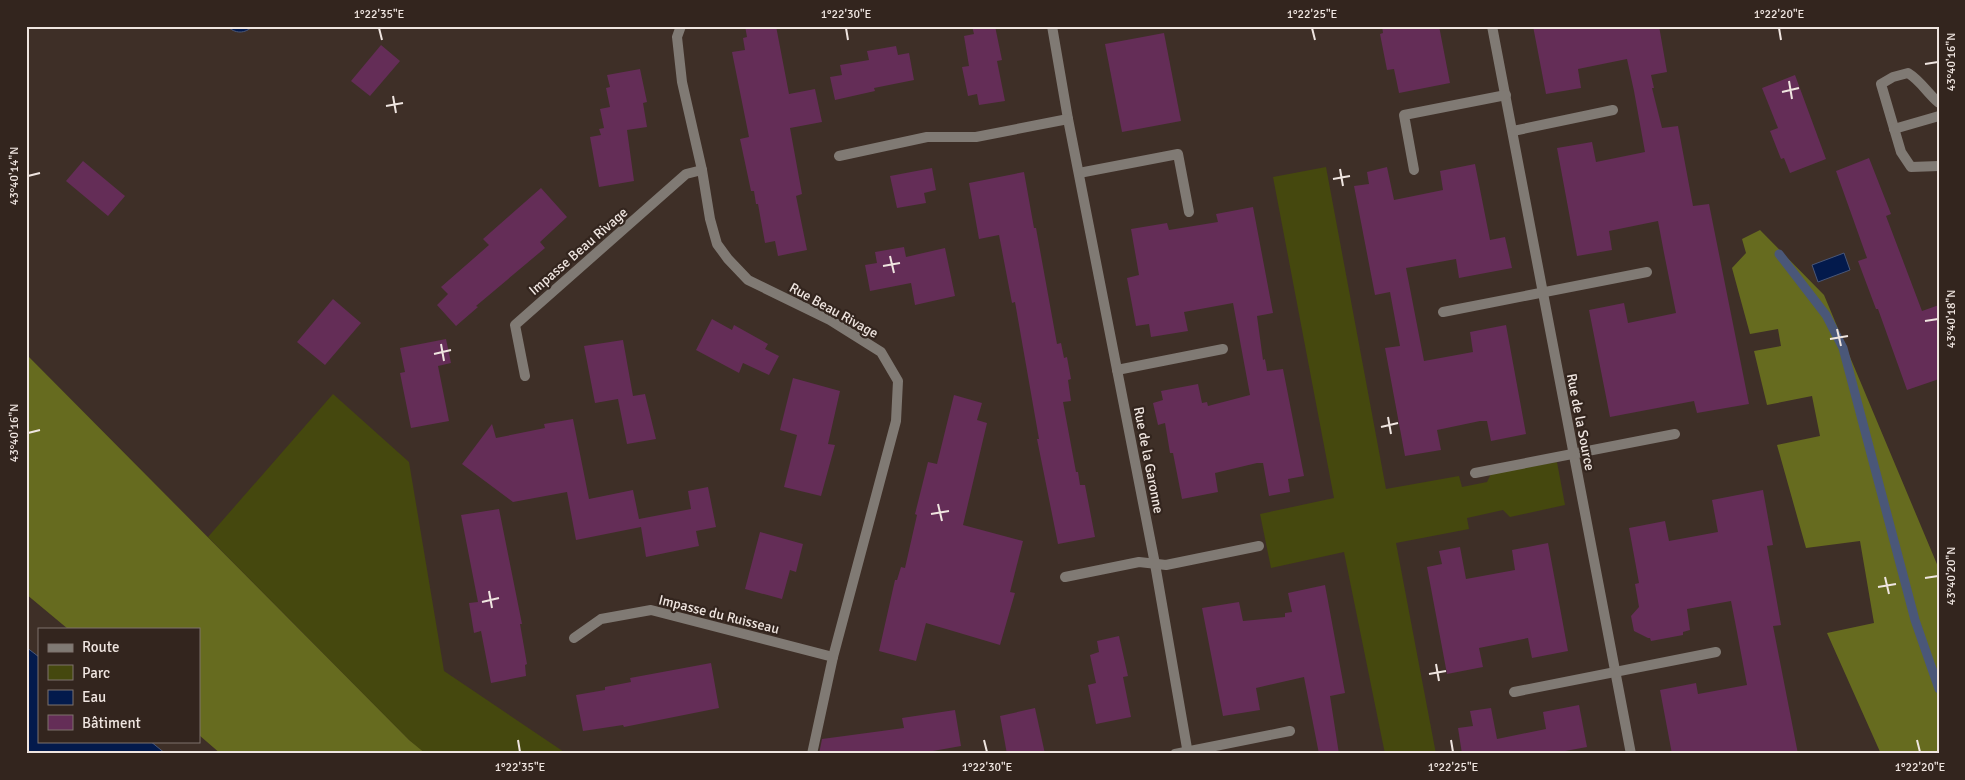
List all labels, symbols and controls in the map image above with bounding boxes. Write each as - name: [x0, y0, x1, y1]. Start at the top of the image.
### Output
- text: 1°22'35"E: [354, 7, 405, 22]
- text: 1°22'30"E: [821, 7, 872, 22]
- text: 1°22'25"E: [1287, 7, 1338, 22]
- text: 1°22'20"E: [1754, 7, 1805, 22]
- text: 43°40'16"N: [1944, 33, 1959, 91]
- text: 43°40'14"N: [7, 147, 22, 205]
- street label: Impasse Beau Rivage: [525, 204, 631, 299]
- street label: Rue Beau Rivage: [786, 279, 881, 342]
- text: 43°40'18"N: [1944, 290, 1959, 348]
- street label: Rue de la Source: [1563, 372, 1598, 472]
- text: 43°40'16"N: [7, 404, 22, 462]
- street label: Rue de la Garonne: [1130, 405, 1167, 515]
- text: 43°40'20"N: [1944, 547, 1959, 605]
- street label: Impasse du Ruisseau: [657, 591, 781, 638]
- legend: [38, 628, 200, 742]
- text: Route: [82, 638, 119, 656]
- text: Parc: [82, 664, 110, 682]
- text: Eau: [82, 688, 106, 706]
- text: Bâtiment: [82, 714, 141, 732]
- text: 1°22'35"E: [495, 760, 546, 775]
- text: 1°22'30"E: [962, 760, 1013, 775]
- text: 1°22'25"E: [1428, 760, 1479, 775]
- text: 1°22'20"E: [1895, 760, 1946, 775]

